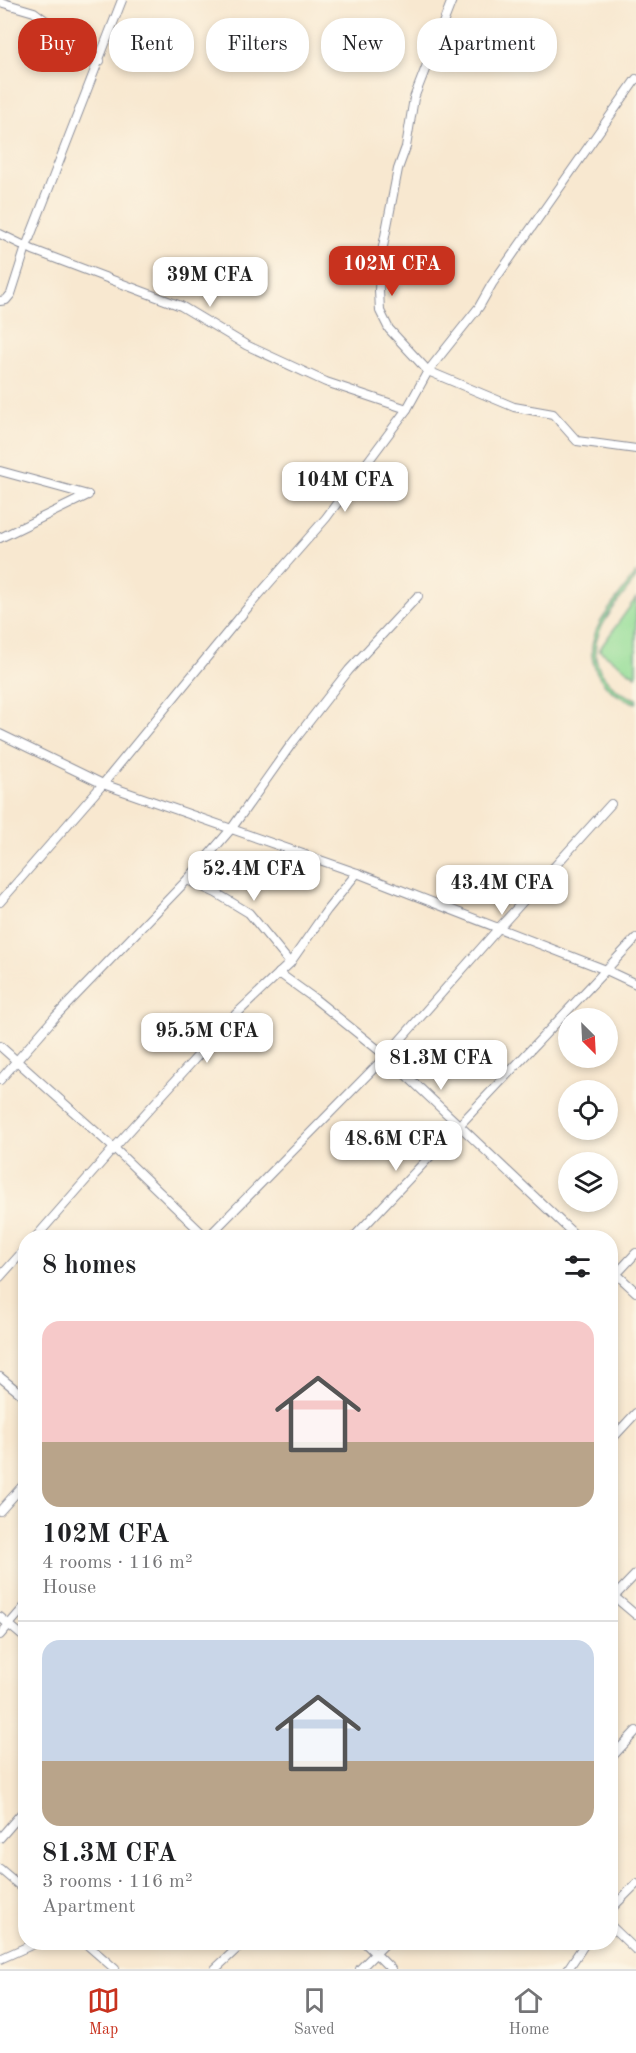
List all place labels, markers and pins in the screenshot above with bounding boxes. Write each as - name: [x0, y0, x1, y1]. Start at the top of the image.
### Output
- pin: 102M CFA: [330, 246, 454, 297]
- pin: 39M CFA: [155, 257, 265, 308]
- pin: 104M CFA: [283, 462, 407, 513]
- pin: 52.4M CFA: [185, 851, 323, 902]
- pin: 43.4M CFA: [433, 865, 571, 916]
- pin: 95.5M CFA: [138, 1013, 276, 1064]
- pin: 81.3M CFA: [372, 1040, 510, 1091]
- pin: 48.6M CFA: [327, 1121, 465, 1172]

